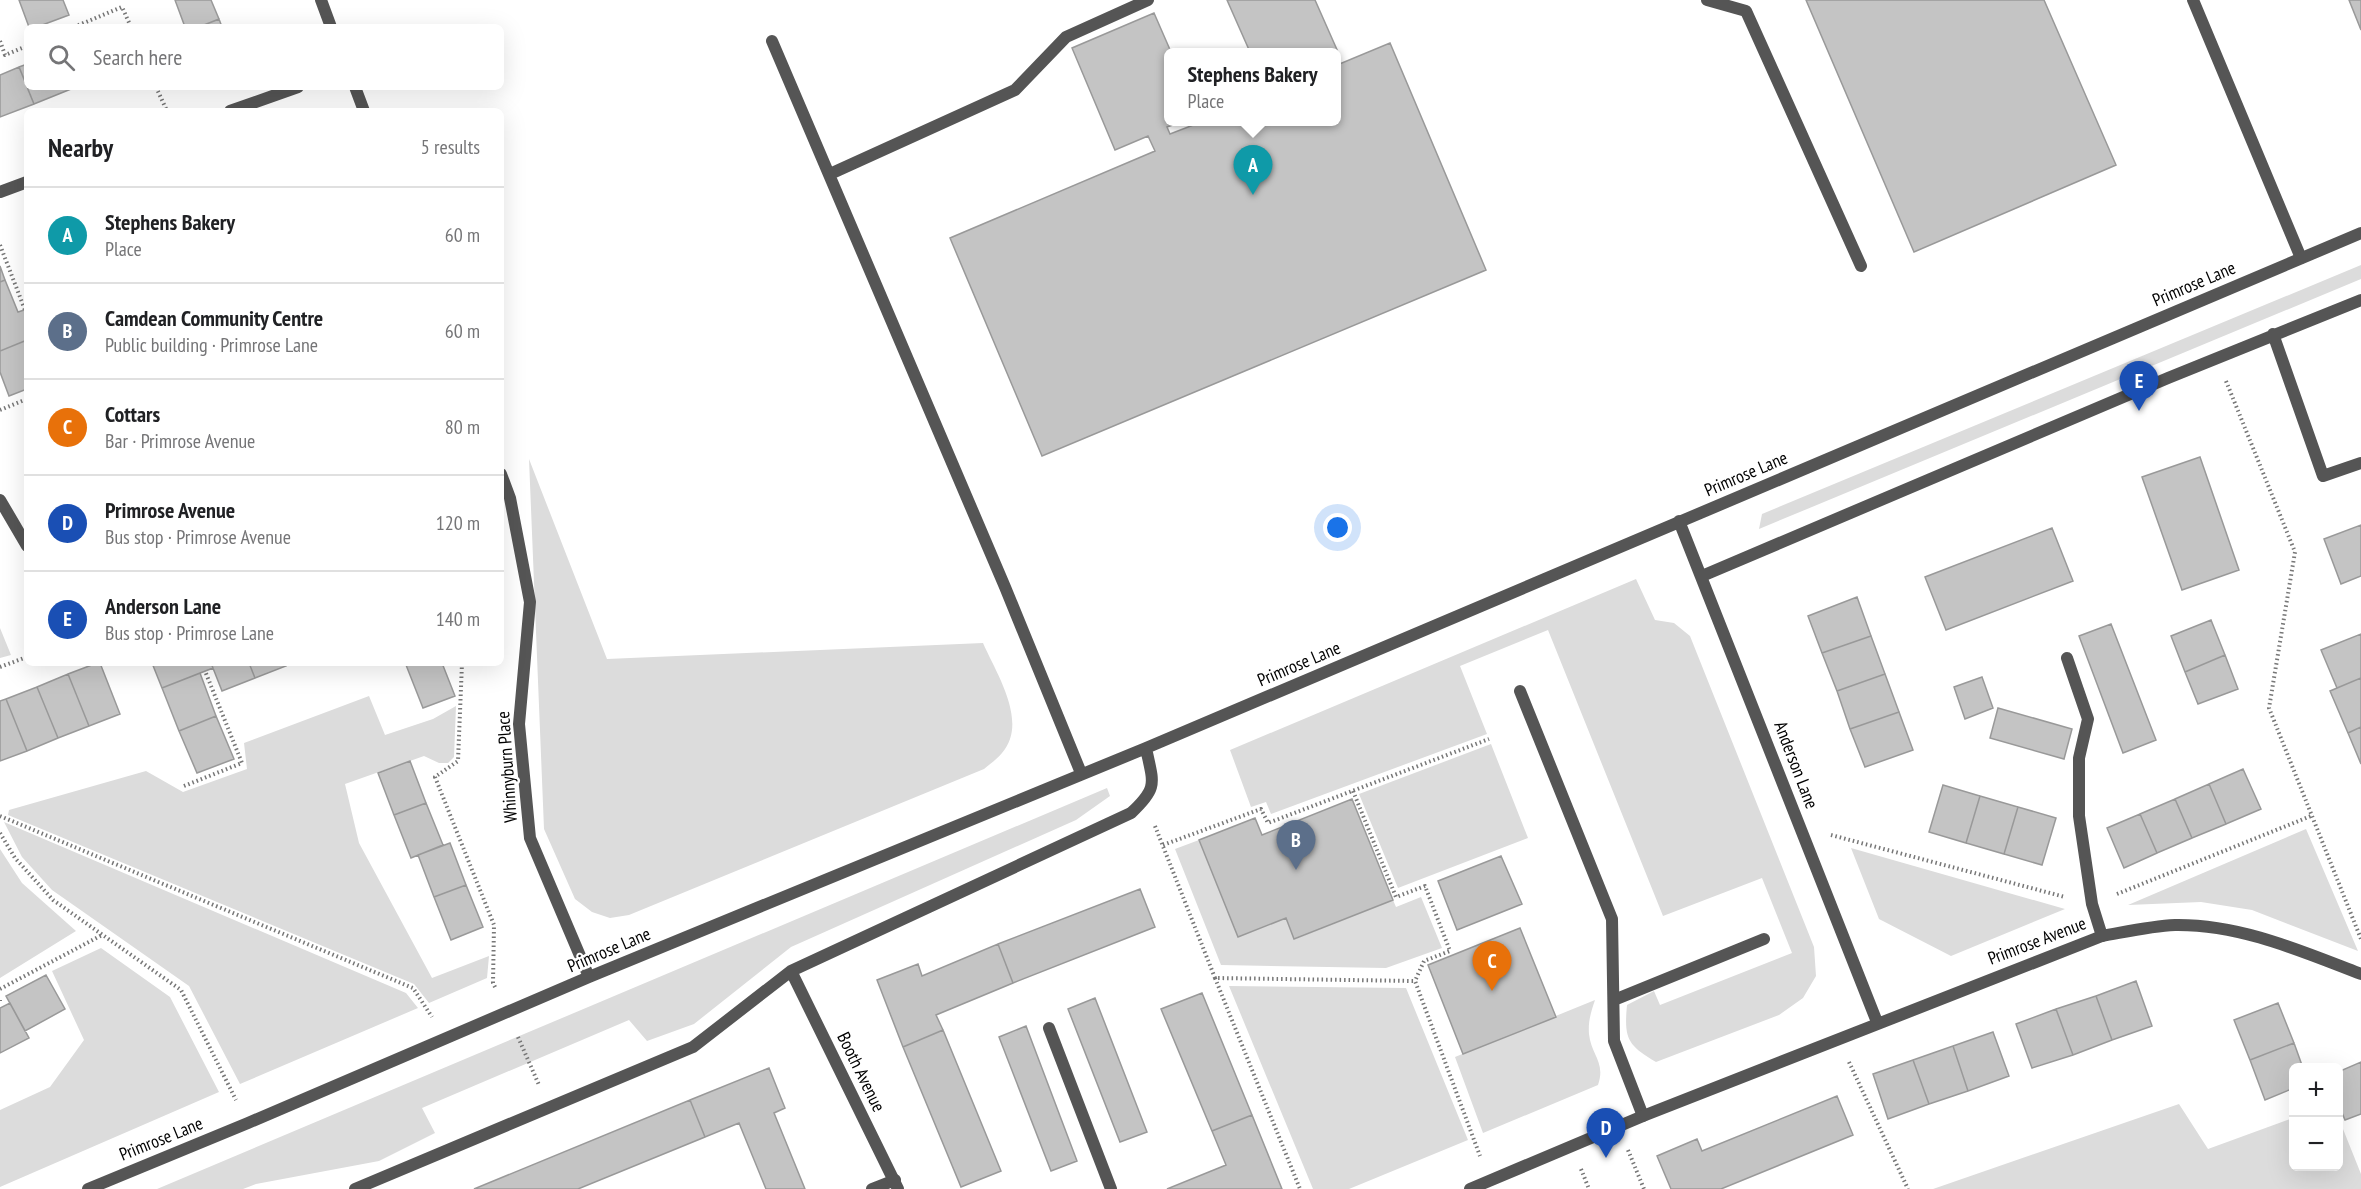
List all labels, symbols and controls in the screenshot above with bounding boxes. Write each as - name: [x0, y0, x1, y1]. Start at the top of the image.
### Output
- search box: [24, 24, 504, 90]
- icon: search: [45, 41, 78, 74]
- text: Search here: [93, 43, 182, 71]
- popup: [1164, 48, 1341, 126]
- text: Stephens Bakery: [1187, 60, 1318, 88]
- text: Place: [1187, 88, 1224, 114]
- text: Nearby: [48, 131, 113, 164]
- text: 5 results: [421, 134, 480, 160]
- pin: A: [1234, 146, 1272, 195]
- text: Stephens Bakery: [105, 208, 235, 236]
- text: A: [62, 222, 73, 248]
- text: 60 m: [445, 222, 480, 248]
- text: Place: [105, 236, 142, 262]
- street label: Primrose Lane: [2149, 256, 2239, 311]
- text: Camdean Community Centre: [105, 304, 323, 332]
- text: B: [63, 318, 72, 344]
- text: 60 m: [445, 318, 480, 344]
- text: Public building · Primrose Lane: [105, 332, 318, 358]
- pin: E: [2120, 362, 2158, 411]
- text: Cottars: [105, 400, 160, 428]
- text: C: [63, 414, 72, 440]
- text: 80 m: [445, 414, 480, 440]
- text: Bar · Primrose Avenue: [105, 428, 255, 454]
- street label: Primrose Lane: [1701, 446, 1791, 501]
- text: Primrose Avenue: [105, 496, 235, 524]
- text: D: [62, 510, 73, 536]
- text: 120 m: [436, 510, 480, 536]
- your location: [1323, 513, 1352, 542]
- text: Bus stop · Primrose Avenue: [105, 524, 291, 550]
- text: Anderson Lane: [105, 592, 221, 620]
- text: E: [63, 606, 72, 632]
- text: 140 m: [436, 606, 480, 632]
- text: Bus stop · Primrose Lane: [105, 620, 274, 646]
- street label: Primrose Lane: [1254, 636, 1344, 691]
- street label: Whinnyburn Place: [491, 710, 522, 824]
- street label: Anderson Lane: [1769, 718, 1824, 812]
- pin: B: [1276, 820, 1316, 870]
- street label: Primrose Avenue: [1984, 911, 2089, 970]
- street label: Primrose Lane: [564, 922, 654, 977]
- pin: C: [1472, 942, 1512, 991]
- street label: Booth Avenue: [832, 1028, 891, 1115]
- map controls: [2289, 1063, 2343, 1171]
- button: +: [2289, 1063, 2343, 1117]
- pin: D: [1586, 1108, 1626, 1158]
- street label: Primrose Lane: [116, 1111, 206, 1166]
- button: −: [2289, 1117, 2343, 1171]

